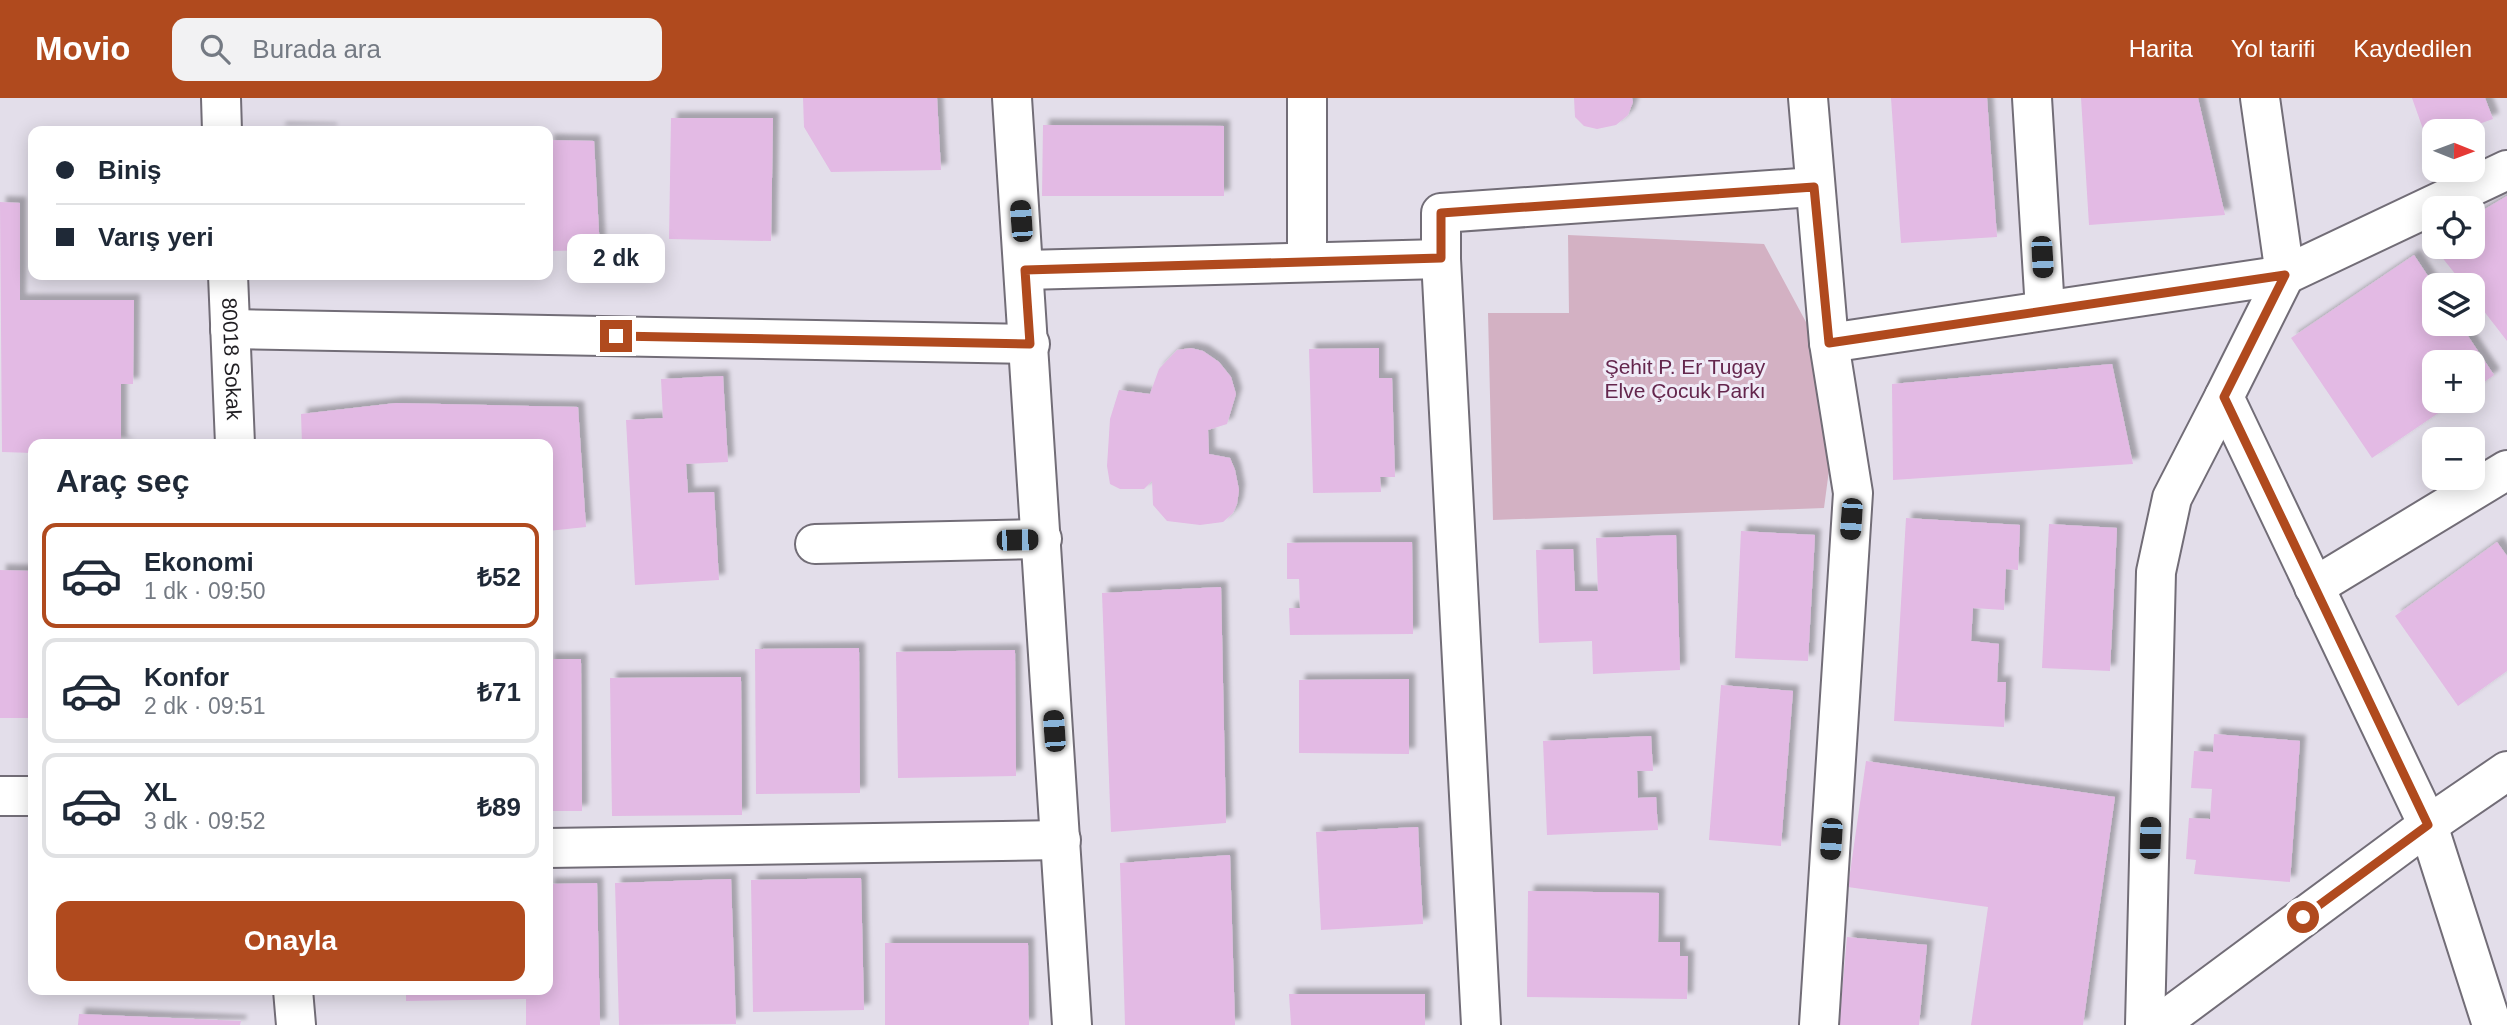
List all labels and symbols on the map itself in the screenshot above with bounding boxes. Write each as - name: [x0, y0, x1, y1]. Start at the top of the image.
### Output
- north arrow: [2422, 119, 2485, 182]
- car: [1010, 199, 1033, 243]
- callout: 2 dk: [567, 234, 665, 284]
- car: [2031, 235, 2054, 279]
- street label: 80018 Sokak: [218, 297, 246, 421]
- route end: [600, 320, 632, 352]
- park label: Şehit P. Er Tugay Elve Çocuk Parkı: [1604, 355, 1766, 402]
- car: [1840, 497, 1863, 541]
- car: [996, 529, 1039, 551]
- car: [1043, 709, 1066, 753]
- car: [1820, 817, 1843, 861]
- car: [2139, 817, 2162, 859]
- route start: [2287, 901, 2319, 933]

